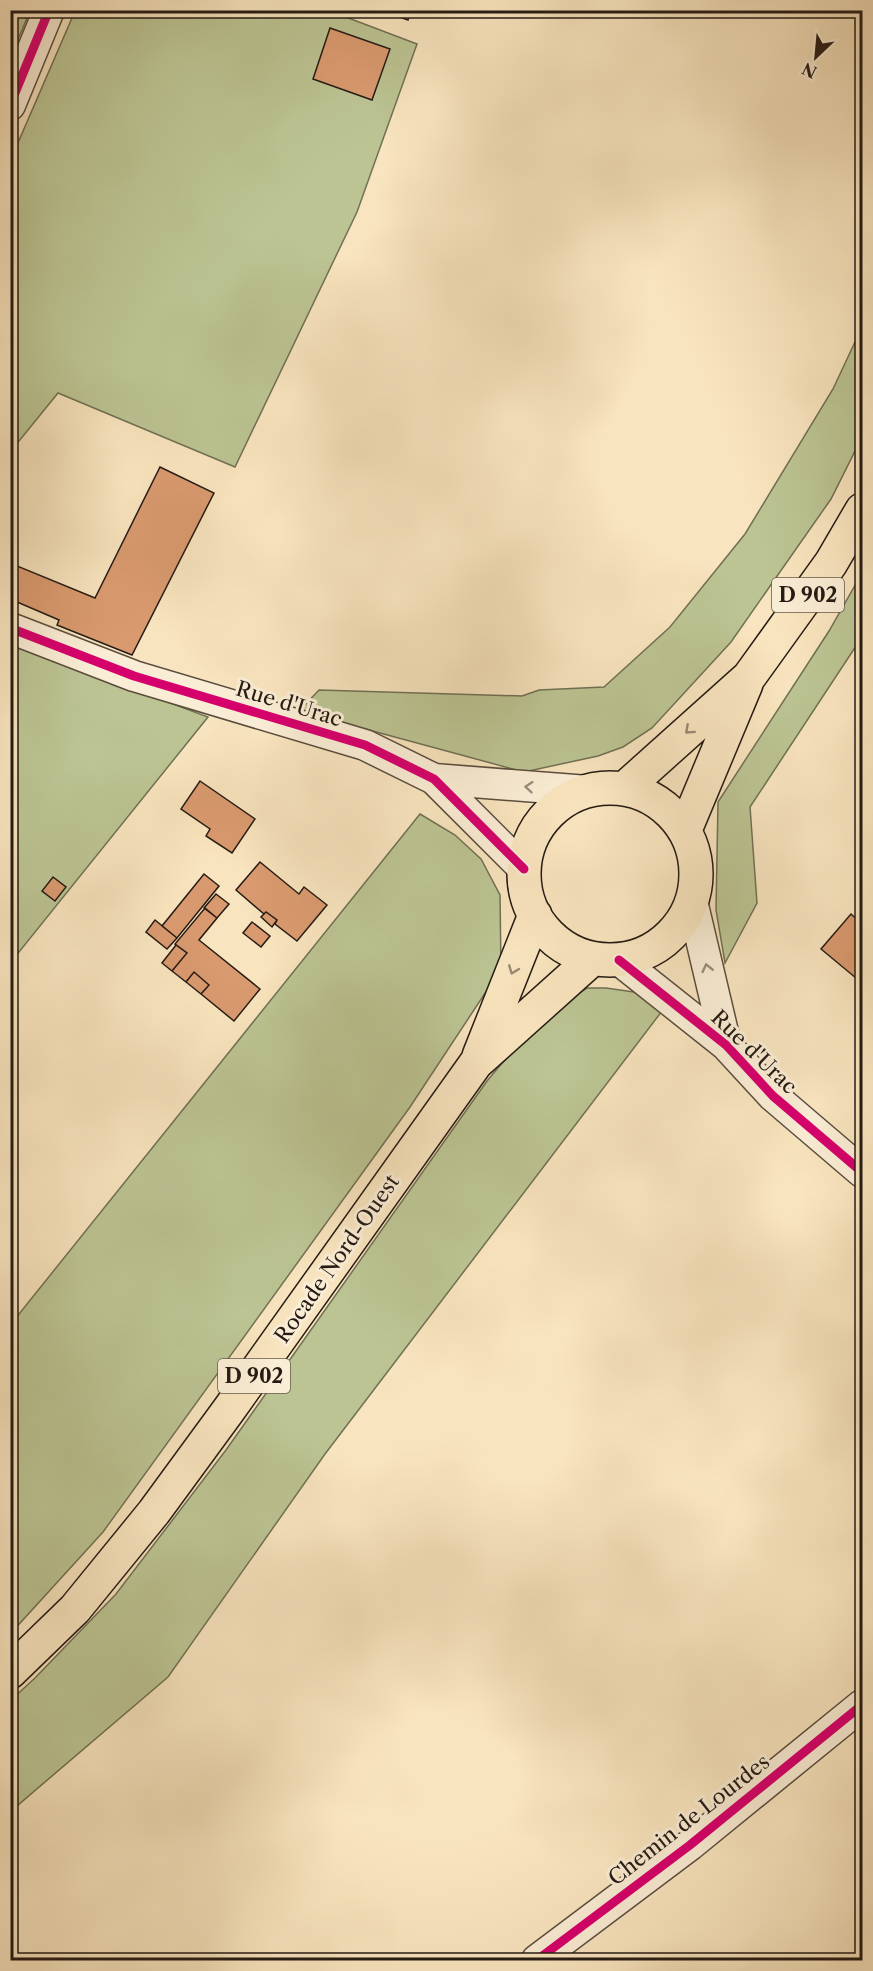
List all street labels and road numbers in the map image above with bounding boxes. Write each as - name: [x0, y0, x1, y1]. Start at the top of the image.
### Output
- road number: D 902: [772, 578, 844, 612]
- street label: Rue d'Urac: [233, 676, 345, 731]
- street label: Rue d'Urac: [706, 1005, 802, 1099]
- street label: Rocade Nord-Ouest: [269, 1169, 404, 1348]
- road number: D 902: [218, 1359, 290, 1393]
- street label: Chemin de Lourdes: [603, 1749, 774, 1890]

